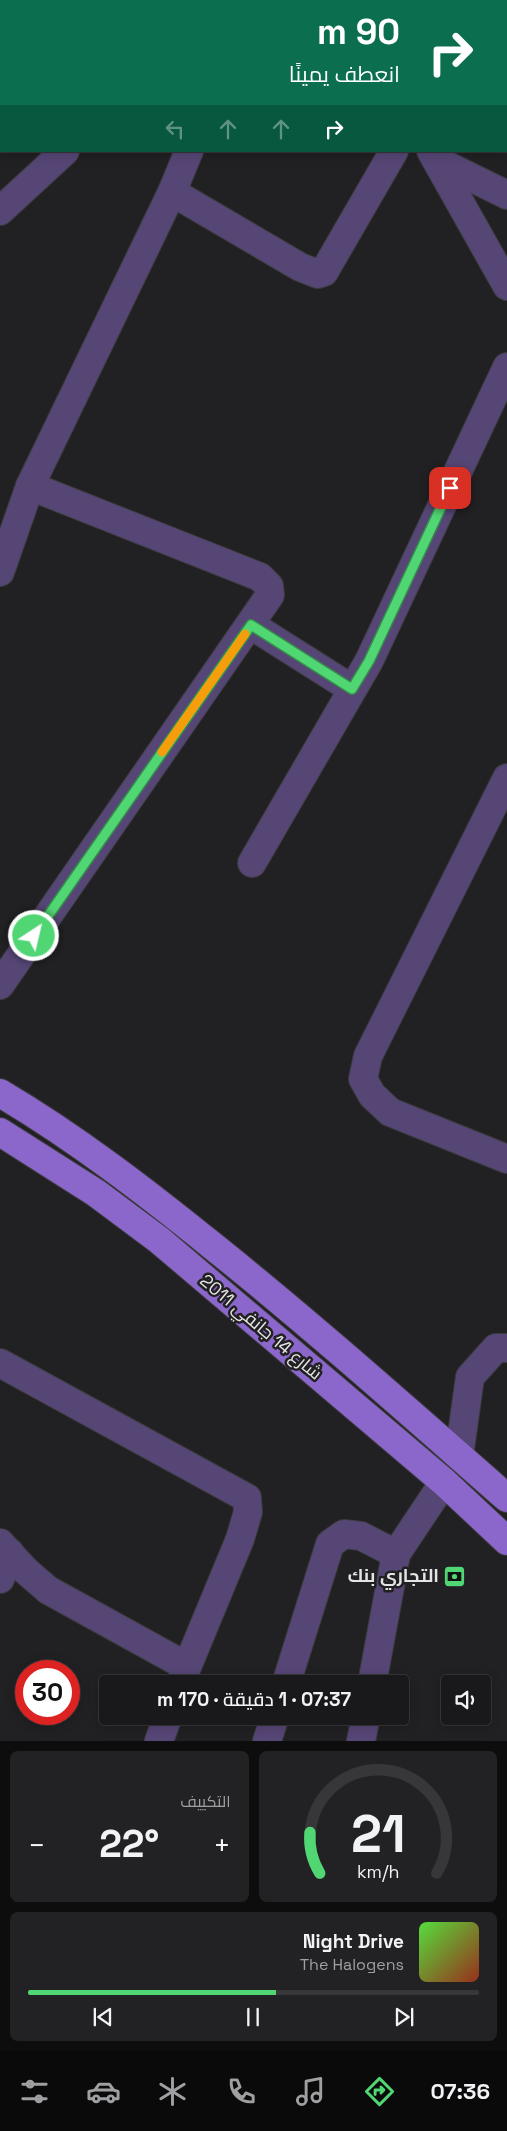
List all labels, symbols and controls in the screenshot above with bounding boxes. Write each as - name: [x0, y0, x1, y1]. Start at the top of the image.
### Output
- text: 90 m: [317, 10, 400, 54]
- icon: right: [418, 20, 483, 85]
- text: انعطف يمينًا: [289, 60, 400, 88]
- icon: left: [161, 115, 189, 143]
- icon: ahead: [214, 115, 242, 143]
- icon: ahead: [267, 115, 295, 143]
- icon: right: [320, 115, 348, 143]
- pin: [429, 467, 471, 509]
- icon: arrive: [436, 474, 464, 502]
- position arrow: [7, 909, 59, 961]
- street label: شارع 14 جانفي 2011: [194, 1269, 327, 1387]
- place label: التجاري بنك: [348, 1564, 439, 1590]
- bank icon: التجاري بنك: [443, 1564, 467, 1588]
- speed limit sign: 30: [15, 1660, 80, 1725]
- map controls: [441, 1675, 491, 1725]
- button: sound: [441, 1675, 491, 1725]
- text: 07:37 · 1 دقيقة · 170 m: [157, 1687, 351, 1712]
- text: التكييف: [180, 1791, 231, 1812]
- text: 21: [351, 1801, 405, 1867]
- text: 22°: [99, 1820, 159, 1868]
- text: −: [28, 1827, 45, 1863]
- text: +: [213, 1827, 231, 1863]
- text: km/h: [356, 1860, 399, 1883]
- text: Night Drive: [303, 1929, 404, 1954]
- text: The Halogens: [300, 1954, 404, 1975]
- icon: previous: [89, 2003, 117, 2031]
- icon: pause: [239, 2003, 267, 2031]
- icon: next: [390, 2003, 418, 2031]
- icon: filters: [17, 2074, 52, 2109]
- icon: car: [86, 2074, 121, 2109]
- icon: climate: [155, 2074, 190, 2109]
- icon: phone: [224, 2074, 259, 2109]
- icon: music: [293, 2074, 328, 2109]
- icon: directions: [362, 2074, 397, 2109]
- text: 07:36: [431, 2077, 490, 2105]

